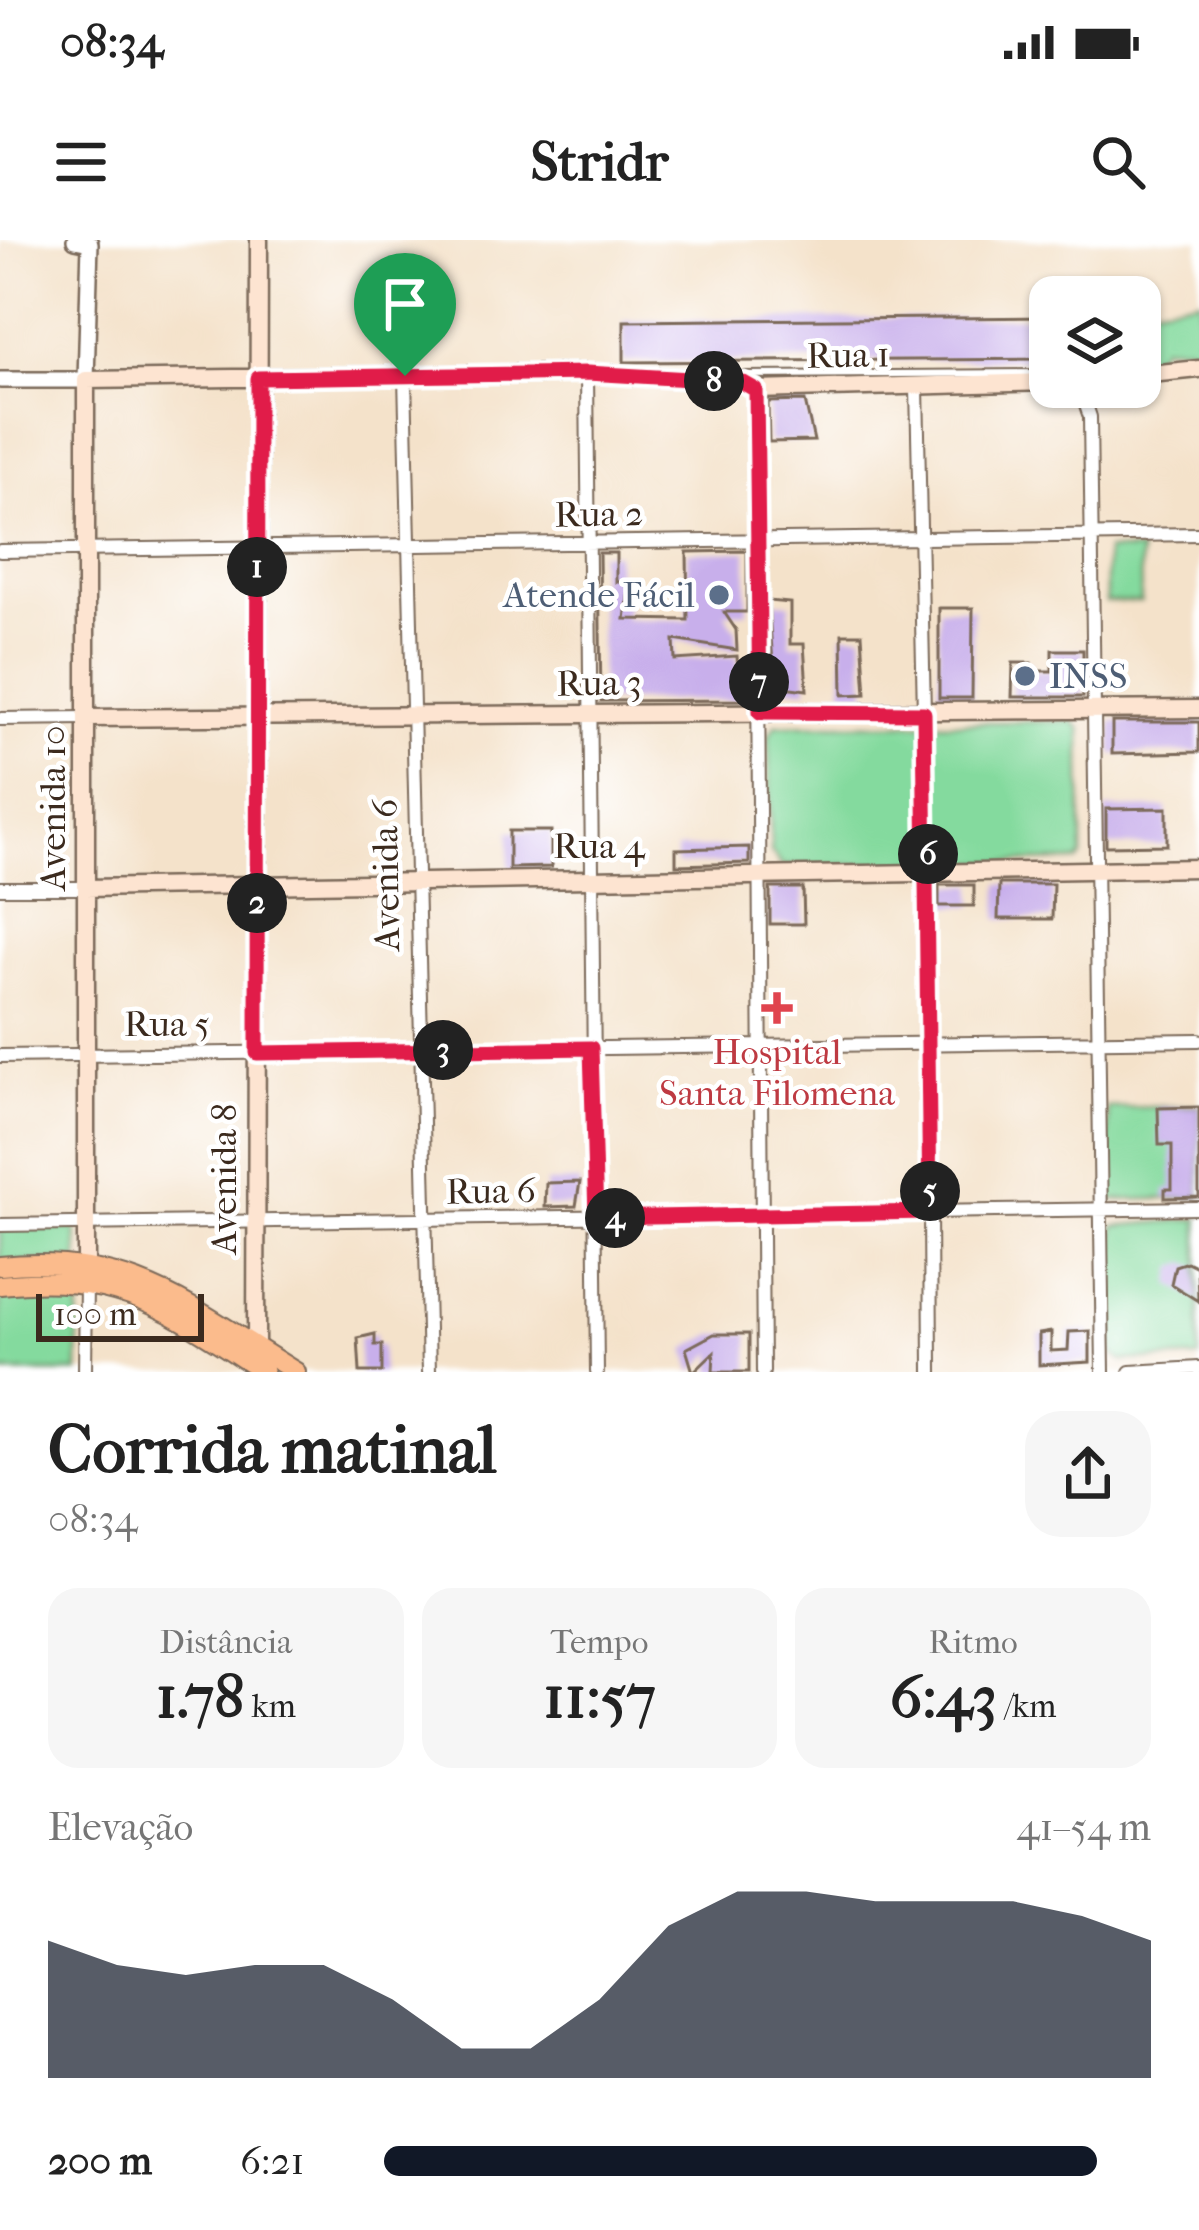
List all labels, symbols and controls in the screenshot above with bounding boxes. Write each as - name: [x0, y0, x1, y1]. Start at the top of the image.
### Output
- text: 08:34: [60, 16, 163, 69]
- icon: menu: [48, 129, 114, 195]
- icon: search: [1085, 129, 1151, 195]
- text: Stridr: [530, 131, 669, 194]
- pin: [354, 253, 456, 376]
- icon: arrive: [372, 271, 438, 337]
- map controls: [1029, 276, 1161, 408]
- button: layers: [1029, 276, 1161, 408]
- street label: Rua 1: [806, 333, 890, 377]
- pin: 8: [684, 351, 744, 411]
- text: 8: [706, 361, 722, 400]
- street label: Rua 2: [554, 492, 644, 536]
- pin: 1: [227, 537, 287, 597]
- text: 1: [251, 547, 263, 586]
- place label: Atende Fácil: [501, 574, 695, 616]
- marker: Atende Fácil: [706, 582, 732, 608]
- pin: 7: [729, 652, 789, 712]
- place label: INSS: [1049, 655, 1127, 697]
- street label: Rua 3: [556, 661, 642, 705]
- text: 7: [751, 662, 767, 701]
- marker: INSS: [1012, 663, 1038, 689]
- street label: Avenida 10: [32, 725, 74, 893]
- street label: Avenida 6: [364, 798, 408, 954]
- pin: 6: [898, 824, 958, 884]
- street label: Rua 4: [553, 825, 646, 867]
- text: 6: [919, 834, 937, 873]
- pin: 2: [227, 873, 287, 933]
- text: 2: [249, 883, 265, 922]
- marker: Hospital Santa Filomena: [761, 992, 793, 1024]
- street label: Rua 5: [124, 1003, 210, 1045]
- pin: 3: [413, 1020, 473, 1080]
- text: 3: [436, 1030, 450, 1069]
- place label: Hospital Santa Filomena: [659, 1031, 895, 1114]
- street label: Avenida 8: [203, 1103, 245, 1257]
- pin: 5: [900, 1161, 960, 1221]
- street label: Rua 6: [446, 1169, 537, 1213]
- text: 5: [923, 1171, 937, 1210]
- pin: 4: [585, 1188, 645, 1248]
- text: 4: [605, 1198, 625, 1237]
- scale bar: [36, 1288, 204, 1341]
- text: 100 m: [54, 1295, 137, 1334]
- button: share: [1025, 1411, 1151, 1537]
- text: Corrida matinal: [48, 1412, 497, 1489]
- text: 08:34: [48, 1496, 138, 1542]
- text: Distância: [159, 1623, 292, 1662]
- text: Tempo: [551, 1623, 648, 1662]
- text: Ritmo: [929, 1623, 1018, 1662]
- text: 1.78: [156, 1662, 244, 1733]
- text: 11:57: [543, 1662, 656, 1733]
- text: 6:43: [890, 1662, 997, 1733]
- text: km: [244, 1687, 296, 1726]
- text: /km: [997, 1687, 1056, 1726]
- text: Elevação: [48, 1804, 193, 1850]
- text: 41–54 m: [1016, 1804, 1151, 1850]
- text: 200 m: [48, 2138, 152, 2184]
- text: 6:21: [240, 2138, 305, 2184]

